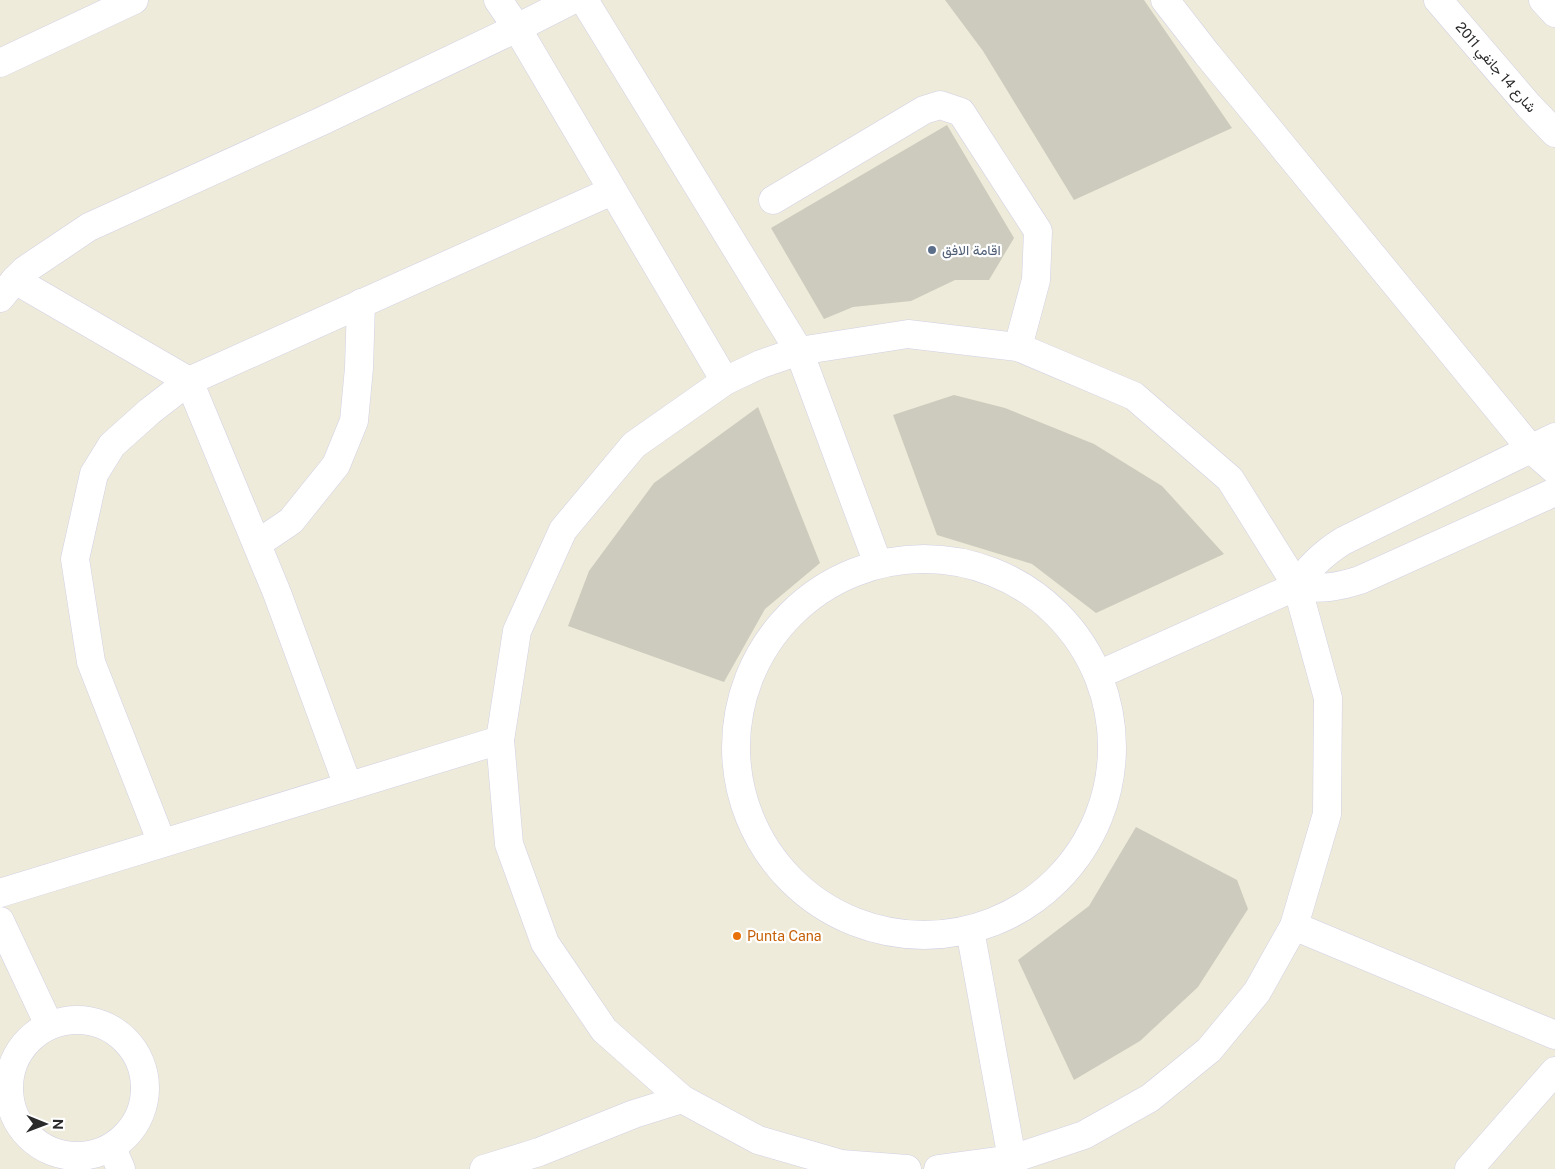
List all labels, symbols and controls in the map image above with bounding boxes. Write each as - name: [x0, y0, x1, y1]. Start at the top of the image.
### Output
- street label: شارع 14 جانفي 2011: [1449, 19, 1540, 118]
- place label: اقامة الافق: [942, 242, 1001, 259]
- marker: اقامة الافق: [926, 244, 938, 256]
- place label: Punta Cana: [747, 928, 822, 944]
- marker: Punta Cana: [731, 930, 743, 942]
- north arrow: [20, 1099, 70, 1149]
- text: N: [50, 1119, 66, 1130]

